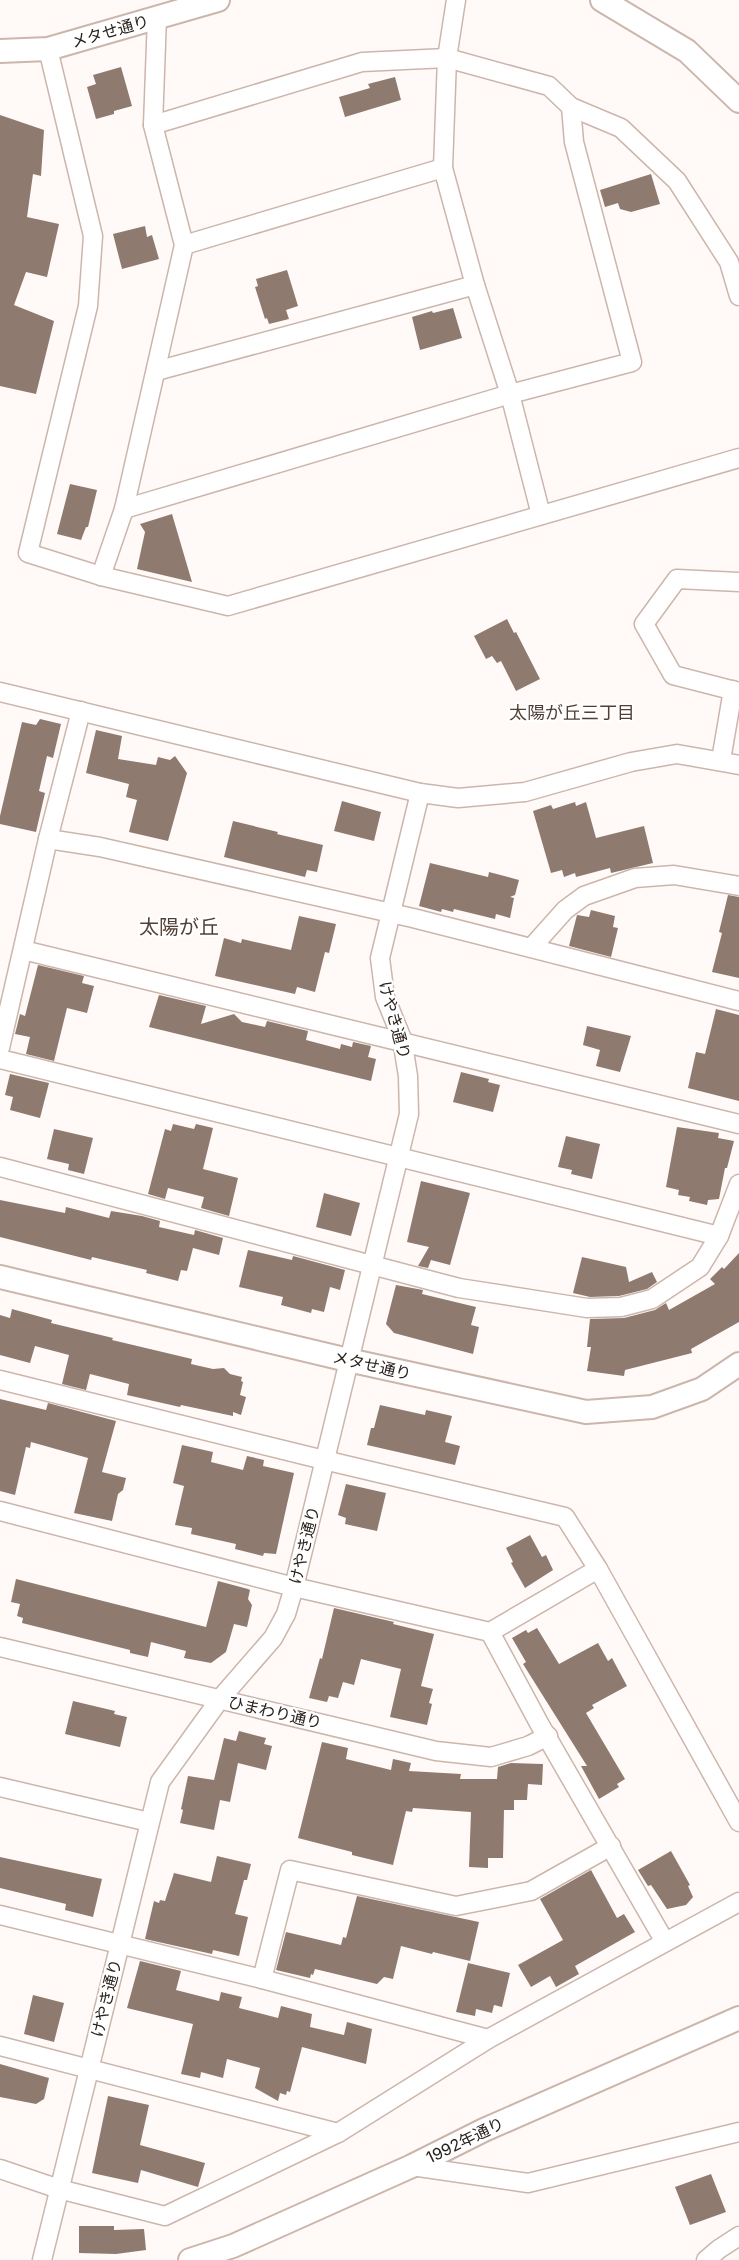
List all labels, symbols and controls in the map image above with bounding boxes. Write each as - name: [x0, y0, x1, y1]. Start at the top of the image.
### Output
- street label: メタせ通り: [69, 10, 151, 52]
- district label: 太陽が丘三丁目: [509, 702, 635, 723]
- district label: 太陽が丘: [139, 915, 219, 939]
- street label: けやき通り: [375, 979, 415, 1061]
- street label: メタせ通り: [331, 1346, 413, 1384]
- street label: けやき通り: [285, 1504, 323, 1586]
- street label: ひまわり通り: [226, 1691, 324, 1733]
- street label: けやき通り: [87, 1957, 125, 2039]
- street label: 1992年通り: [423, 2113, 507, 2167]

